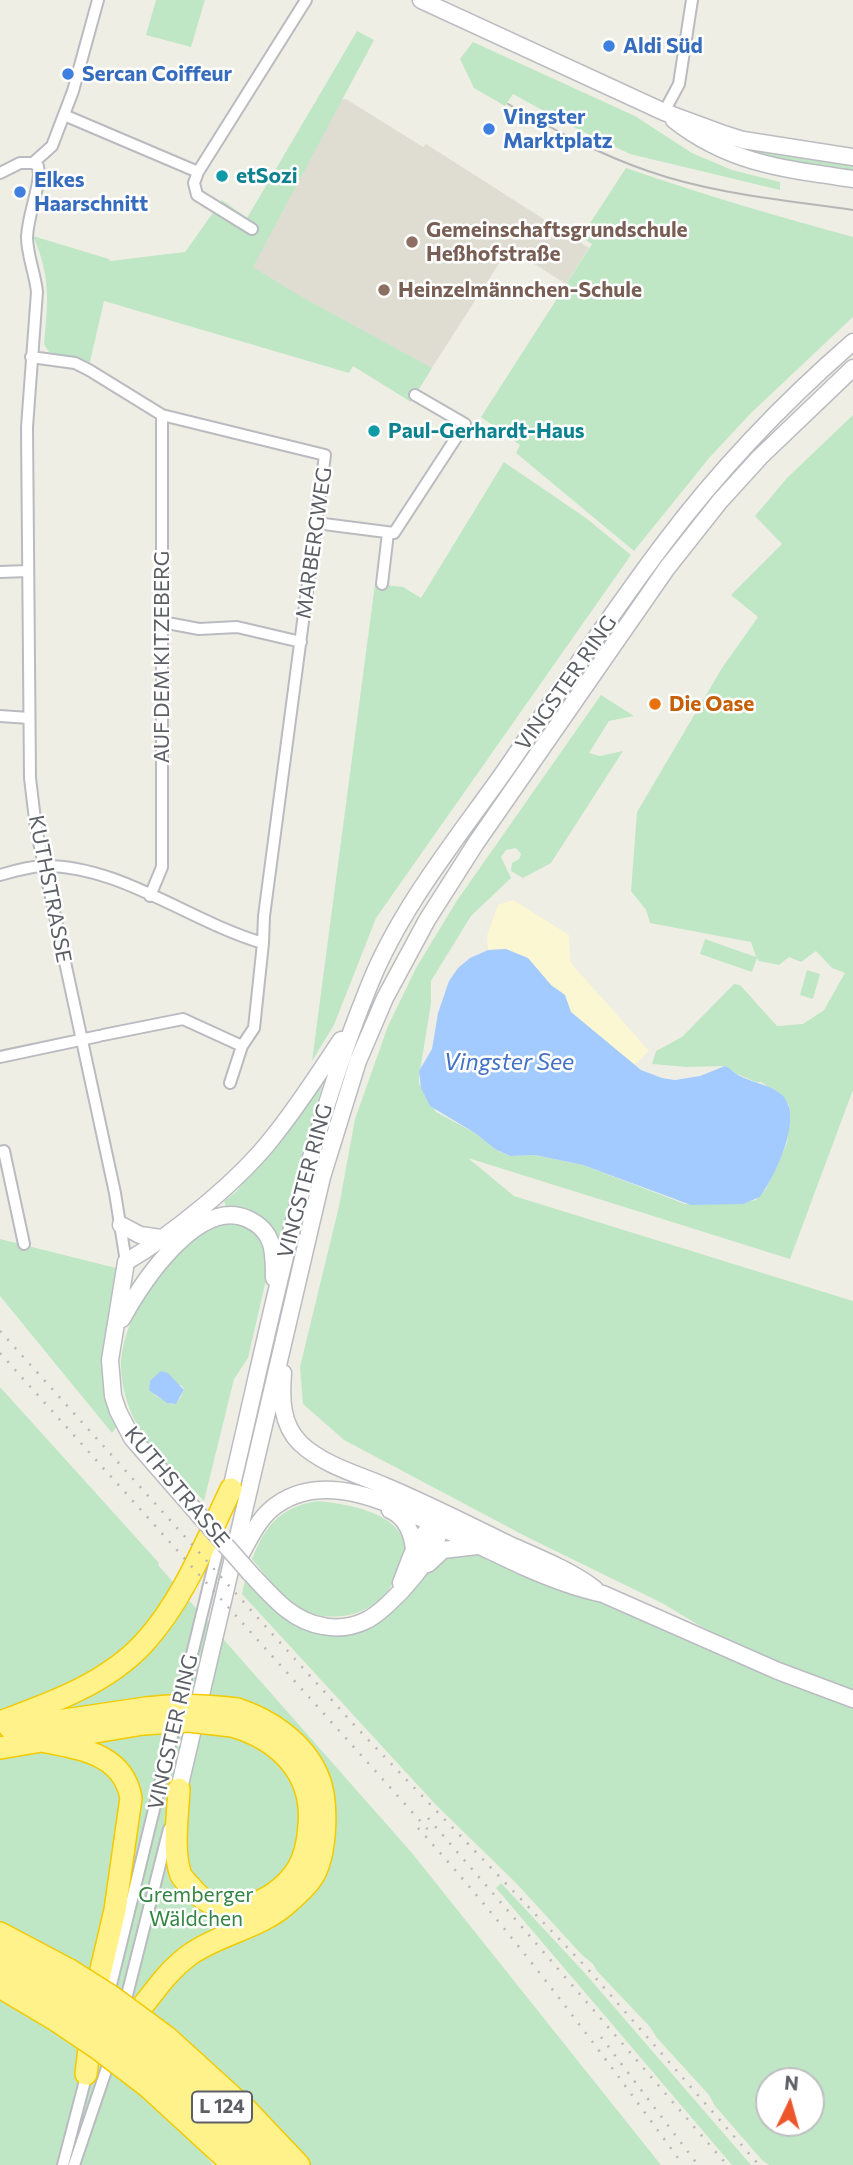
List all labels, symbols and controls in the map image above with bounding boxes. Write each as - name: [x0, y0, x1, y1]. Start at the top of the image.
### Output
- place label: Aldi Süd: [623, 33, 703, 59]
- marker: Aldi Süd: [601, 38, 617, 54]
- place label: Sercan Coiffeur: [82, 61, 232, 87]
- marker: Sercan Coiffeur: [60, 66, 76, 82]
- place label: Vingster Marktplatz: [503, 104, 613, 154]
- marker: Vingster Marktplatz: [481, 121, 497, 137]
- place label: etSozi: [236, 163, 298, 189]
- place label: Elkes Haarschnitt: [34, 167, 148, 217]
- marker: etSozi: [214, 168, 230, 184]
- marker: Elkes Haarschnitt: [12, 184, 28, 200]
- place label: Gemeinschaftsgrundschule Heßhofstraße: [426, 217, 688, 267]
- marker: Gemeinschaftsgrundschule Heßhofstraße: [404, 234, 420, 250]
- place label: Heinzelmännchen-Schule: [398, 277, 642, 303]
- marker: Heinzelmännchen-Schule: [376, 282, 392, 298]
- place label: Paul-Gerhardt-Haus: [388, 418, 585, 444]
- marker: Paul-Gerhardt-Haus: [366, 423, 382, 439]
- street label: MARBERGWEG: [291, 465, 337, 621]
- street label: AUF DEM KITZEBERG: [149, 551, 175, 763]
- street label: VINGSTER RING: [510, 611, 622, 755]
- place label: Die Oase: [669, 691, 754, 717]
- marker: Die Oase: [647, 696, 663, 712]
- street label: KUTHSTRASSE: [23, 813, 77, 965]
- water label: Vingster See: [444, 1048, 574, 1076]
- street label: VINGSTER RING: [272, 1101, 338, 1261]
- street label: KUTHSTRASSE: [119, 1422, 235, 1552]
- street label: VINGSTER RING: [143, 1652, 203, 1812]
- park label: Gremberger Wäldchen: [138, 1882, 254, 1932]
- north arrow: [755, 2067, 825, 2137]
- text: N: [784, 2070, 800, 2095]
- road number: L 124: [192, 2092, 252, 2122]

